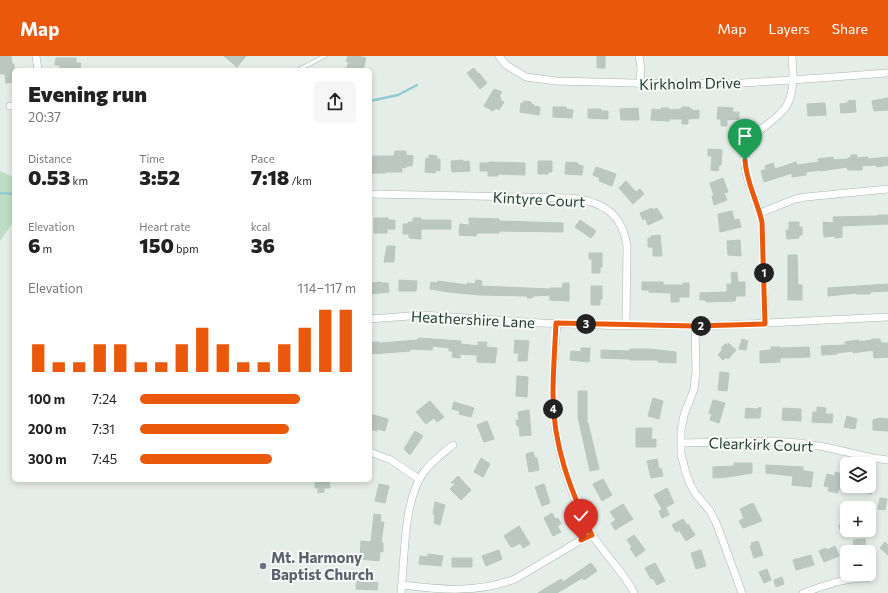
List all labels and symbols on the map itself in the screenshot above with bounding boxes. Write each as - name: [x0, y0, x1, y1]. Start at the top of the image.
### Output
- street label: Kirkholm Drive: [639, 73, 741, 93]
- pin: [728, 119, 762, 160]
- street label: Kintyre Court: [492, 188, 586, 210]
- pin: 1: [754, 263, 774, 283]
- street label: Heathershire Lane: [411, 307, 536, 331]
- pin: 3: [576, 314, 596, 334]
- pin: 2: [691, 316, 711, 336]
- pin: 4: [543, 399, 563, 419]
- street label: Clearkirk Court: [708, 433, 814, 455]
- pin: [564, 499, 598, 540]
- place label: Mt. Harmony Baptist Church: [271, 548, 374, 583]
- marker: Mt. Harmony Baptist Church: [258, 561, 268, 571]

